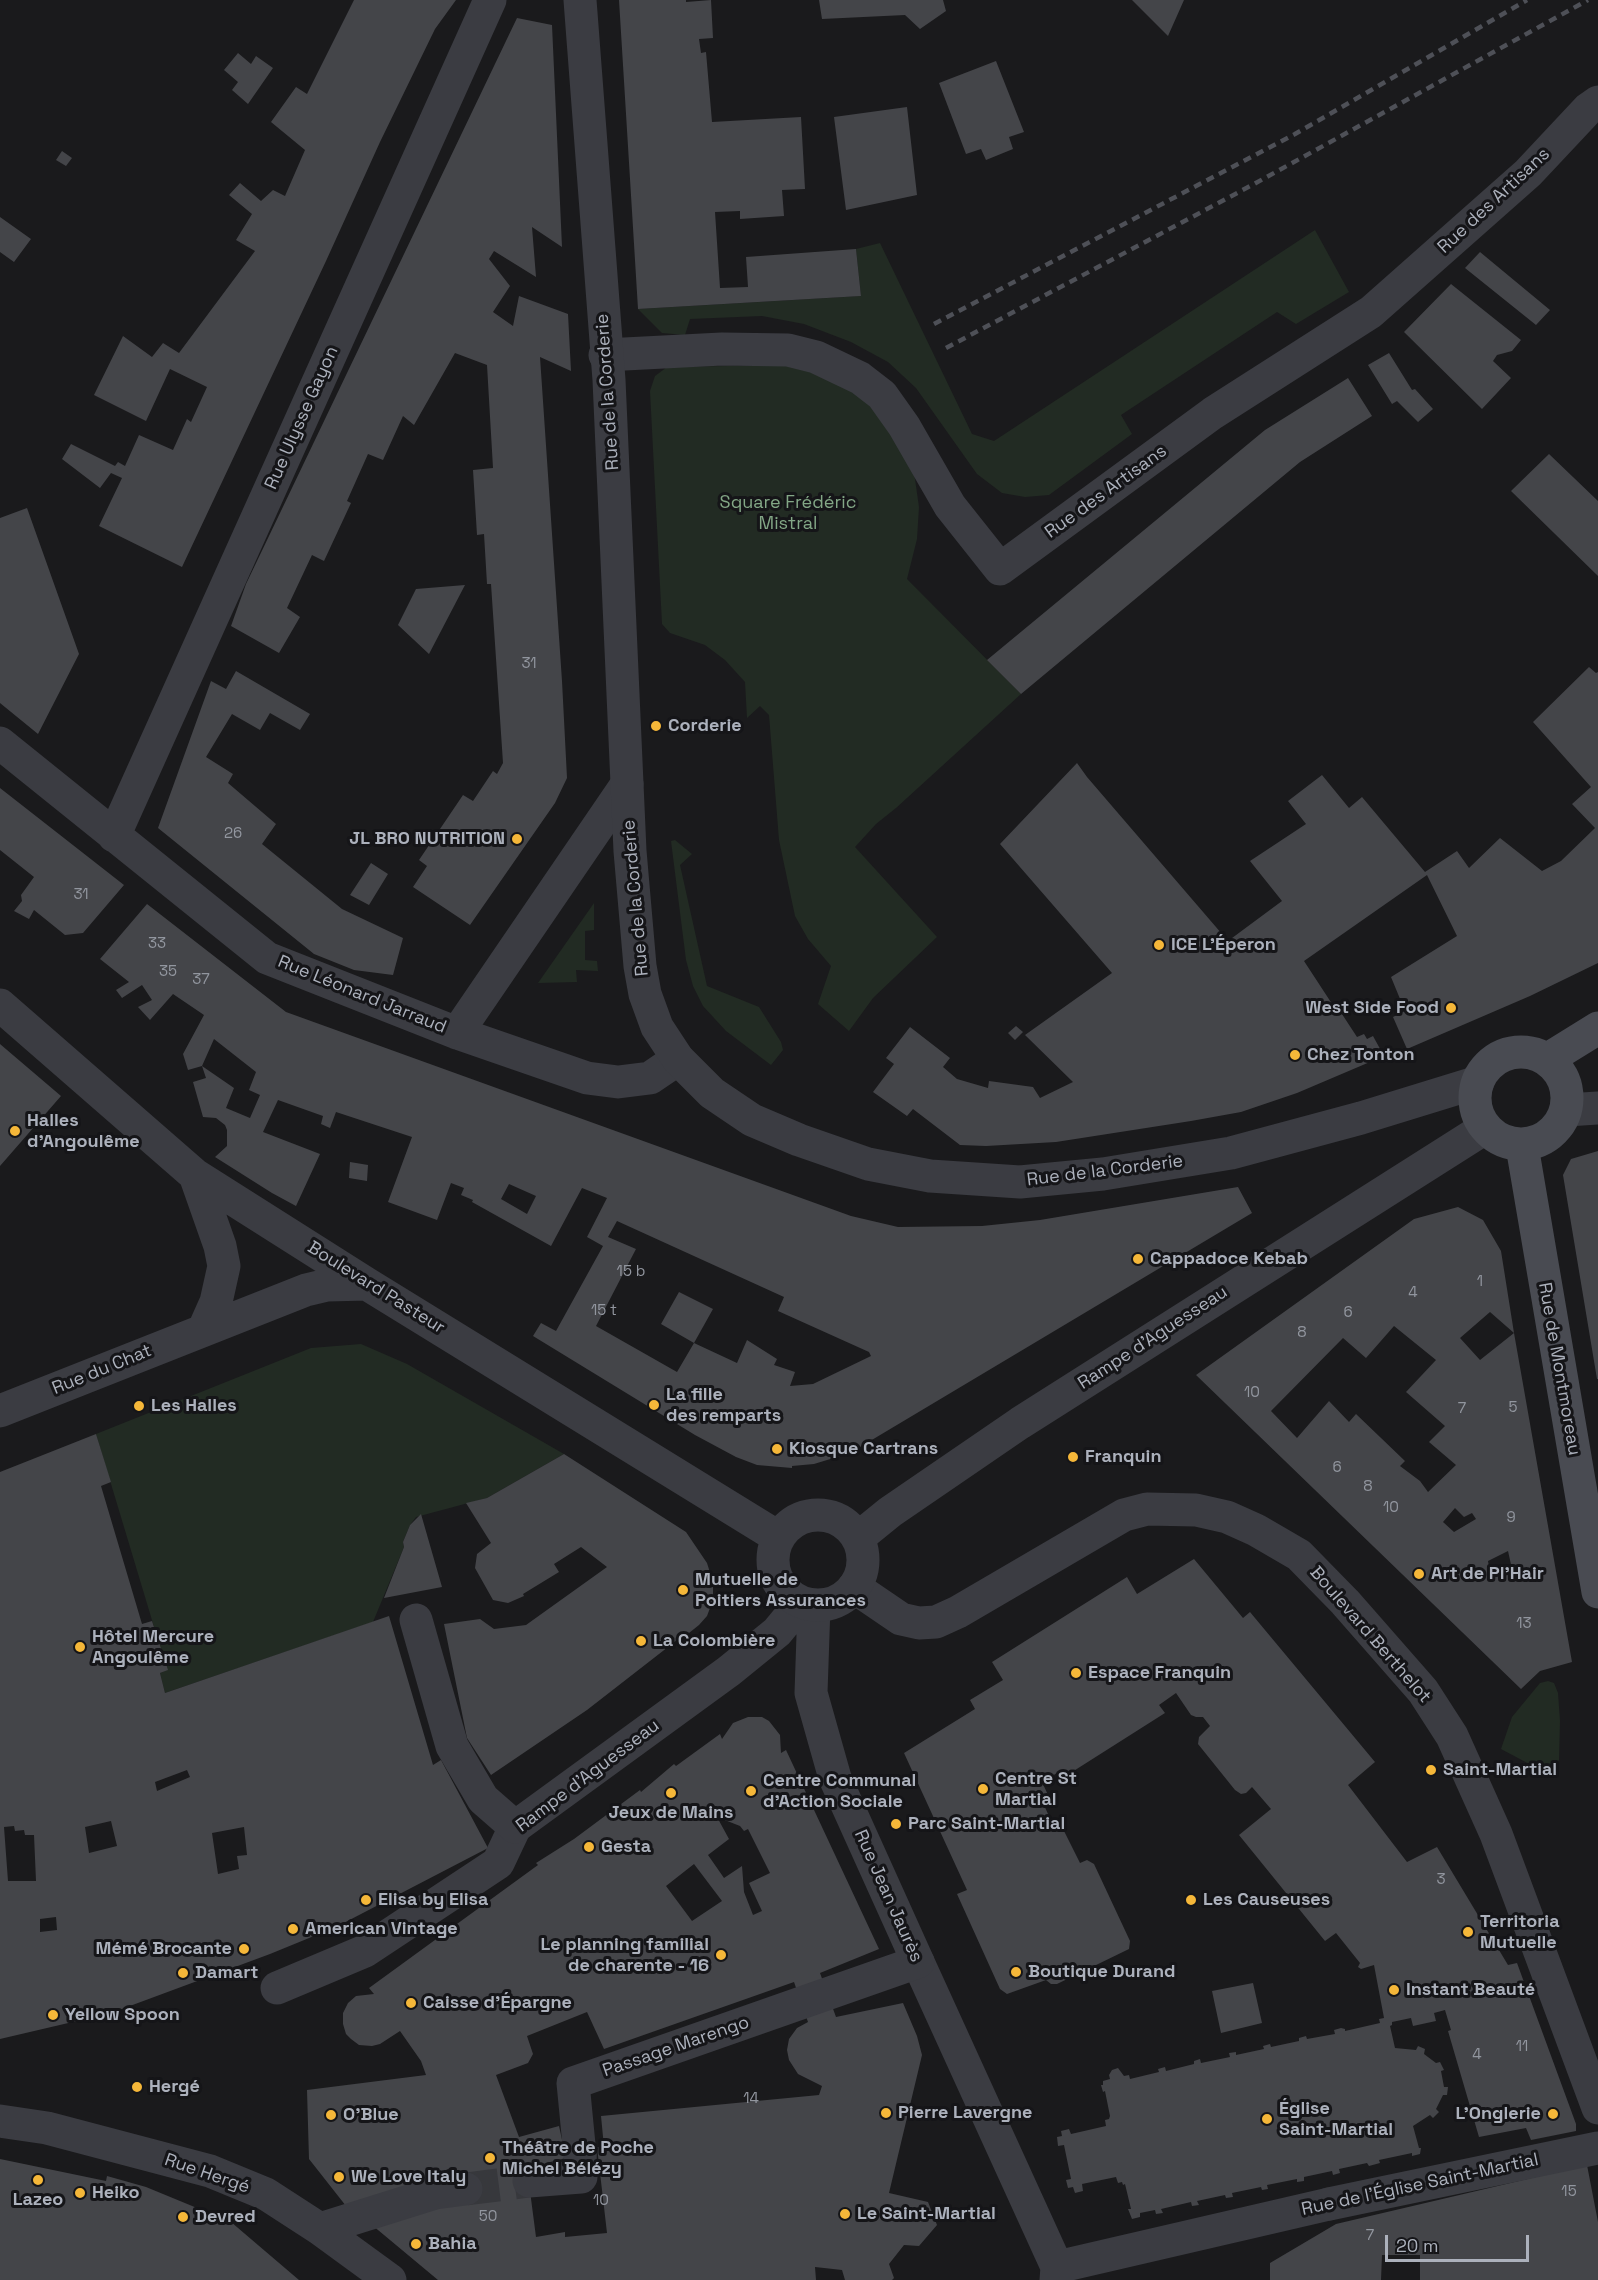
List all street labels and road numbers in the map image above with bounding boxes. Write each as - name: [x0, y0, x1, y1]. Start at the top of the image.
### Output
- street label: Rue des Artisans: [1434, 144, 1554, 258]
- street label: Rue de la Corderie: [592, 313, 624, 471]
- street label: Rue Ulysse Gayon: [261, 343, 343, 493]
- street label: Rue des Artisans: [1041, 441, 1171, 543]
- street label: Rue de la Corderie: [618, 819, 654, 977]
- street label: Rue Léonard Jarraud: [275, 951, 449, 1039]
- street label: Rue de la Corderie: [1026, 1151, 1184, 1191]
- street label: Boulevard Pasteur: [303, 1237, 449, 1339]
- street label: Rue de Montmoreau: [1533, 1281, 1585, 1457]
- street label: Rampe d'Aguesseau: [1074, 1282, 1232, 1394]
- street label: Rue du Chat: [49, 1340, 155, 1400]
- street label: Boulevard Berthelot: [1305, 1562, 1435, 1708]
- street label: Rampe d'Aguesseau: [512, 1715, 664, 1837]
- street label: Rue Jean Jaurès: [849, 1827, 927, 1965]
- street label: Passage Marengo: [600, 2012, 752, 2082]
- street label: Rue Hergé: [162, 2149, 252, 2199]
- street label: Rue de l'Église Saint-Martial: [1300, 2149, 1540, 2221]

